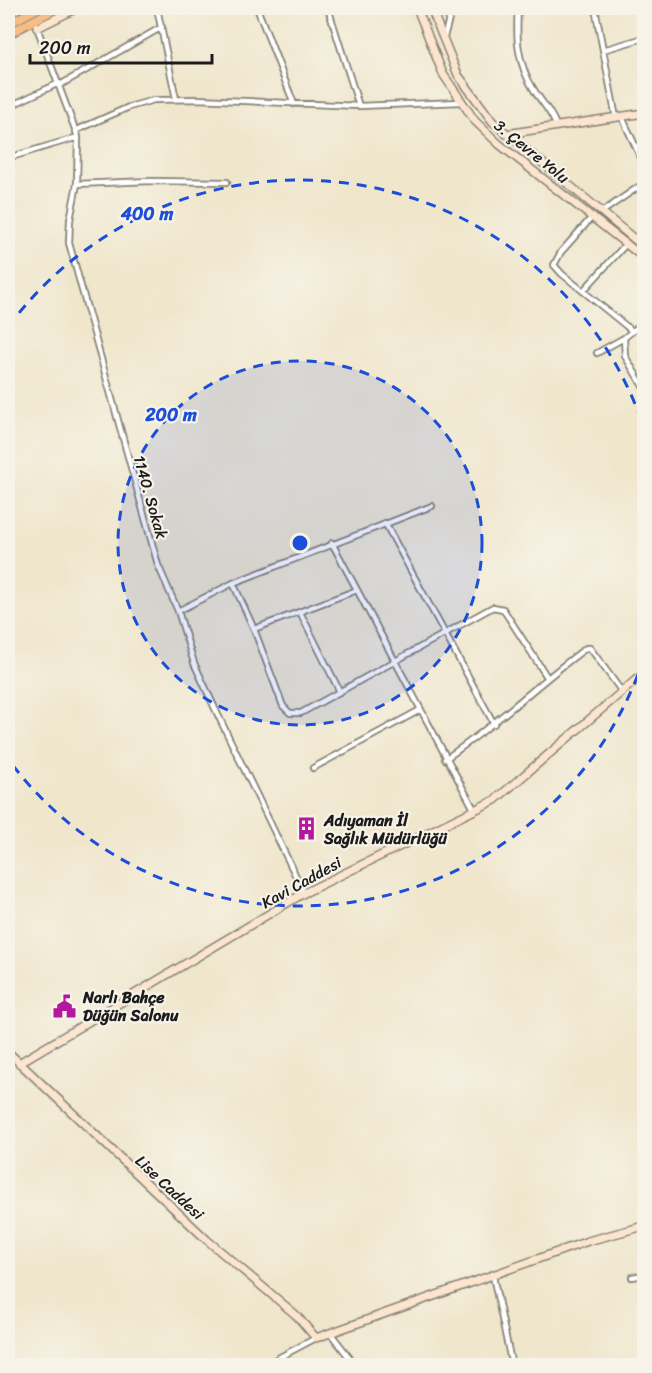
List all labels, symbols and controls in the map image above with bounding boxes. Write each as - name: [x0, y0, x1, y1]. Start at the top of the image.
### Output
- scale bar: [30, 27, 212, 65]
- text: 200 m: [39, 32, 91, 64]
- street label: 3. Çevre Yolu: [487, 112, 576, 191]
- text: 400 m: [120, 198, 173, 230]
- text: 200 m: [144, 399, 197, 431]
- street label: 1140. Sokak: [125, 452, 176, 543]
- centre of rings: [290, 533, 310, 553]
- place label: Adıyaman İl Sağlık Müdürlüğü: [323, 806, 448, 853]
- building icon: Adıyaman İl Sağlık Müdürlüğü: [293, 816, 319, 842]
- street label: Kavi Caddesi: [255, 848, 348, 917]
- place label: Narlı Bahçe Düğün Salonu: [82, 983, 179, 1030]
- public building icon: Narlı Bahçe Düğün Salonu: [52, 993, 78, 1019]
- street label: Lise Caddesi: [128, 1147, 212, 1228]

